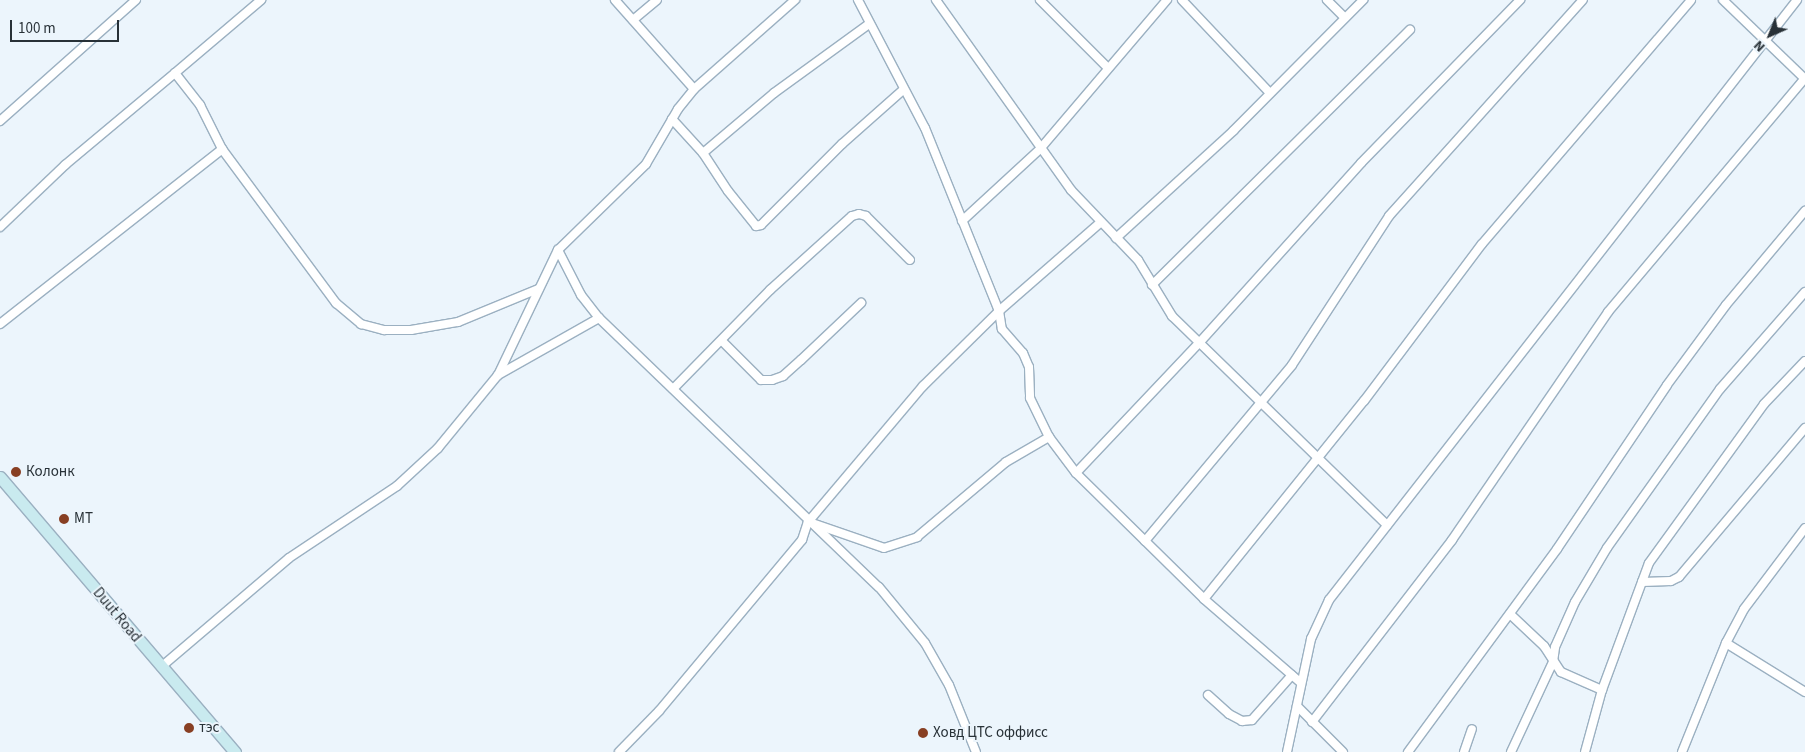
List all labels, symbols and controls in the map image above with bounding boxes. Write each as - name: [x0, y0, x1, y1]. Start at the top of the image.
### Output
- scale bar: [12, 10, 121, 42]
- north arrow: [1745, 10, 1795, 60]
- text: 100 m: [18, 18, 56, 39]
- text: N: [1749, 35, 1770, 56]
- place label: Колонк: [26, 463, 75, 481]
- marker: Колонк: [10, 466, 22, 478]
- place label: MT: [74, 510, 93, 528]
- marker: MT: [58, 513, 70, 525]
- street label: Duut Road: [89, 584, 145, 646]
- place label: тэс: [199, 719, 219, 737]
- marker: тэс: [183, 722, 195, 734]
- place label: Ховд ЦТС оффисс: [933, 724, 1048, 742]
- marker: Ховд ЦТС оффисс: [917, 727, 929, 739]

